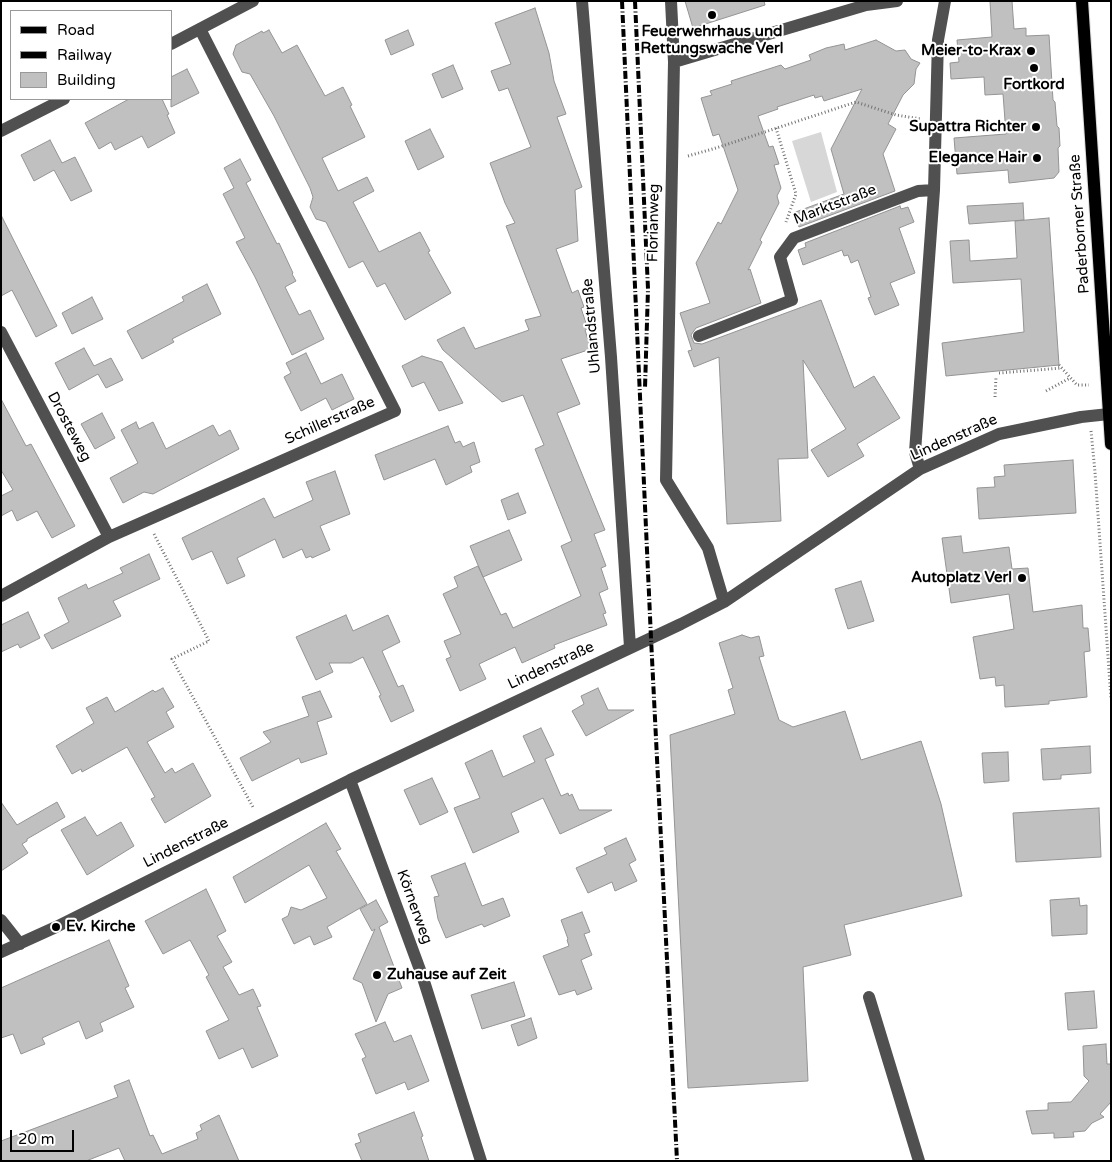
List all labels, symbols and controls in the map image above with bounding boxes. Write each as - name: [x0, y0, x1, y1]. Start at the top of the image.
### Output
- marker: Feuerwehrhaus und Rettungswache Verl: [706, 9, 718, 21]
- legend: [10, 10, 172, 100]
- text: Road: [57, 21, 95, 39]
- place label: Feuerwehrhaus und Rettungswache Verl: [641, 23, 783, 58]
- place label: Meier-to-Krax: [921, 42, 1021, 60]
- marker: Meier-to-Krax: [1025, 45, 1037, 57]
- text: Railway: [57, 46, 112, 64]
- marker: Fortkord: [1028, 62, 1040, 74]
- text: Building: [57, 71, 116, 89]
- place label: Fortkord: [1003, 76, 1065, 94]
- place label: Supattra Richter: [909, 118, 1026, 136]
- marker: Supattra Richter: [1030, 121, 1042, 133]
- place label: Elegance Hair: [929, 149, 1027, 167]
- marker: Elegance Hair: [1031, 152, 1043, 164]
- street label: Paderborner Straße: [1066, 154, 1094, 294]
- street label: Marktstraße: [791, 181, 879, 229]
- street label: Florianweg: [644, 184, 664, 262]
- street label: Uhlandstraße: [579, 278, 605, 374]
- street label: Drosteweg: [43, 389, 95, 465]
- street label: Schillerstraße: [282, 393, 378, 449]
- street label: Lindenstraße: [908, 411, 1000, 465]
- place label: Autoplatz Verl: [911, 569, 1012, 587]
- marker: Autoplatz Verl: [1016, 572, 1028, 584]
- street label: Lindenstraße: [505, 638, 597, 694]
- street label: Lindenstraße: [140, 814, 232, 872]
- street label: Körnerweg: [392, 867, 436, 947]
- place label: Ev. Kirche: [66, 918, 135, 936]
- marker: Ev. Kirche: [50, 921, 62, 933]
- place label: Zuhause auf Zeit: [387, 966, 507, 984]
- marker: Zuhause auf Zeit: [371, 969, 383, 981]
- scale bar: [12, 1120, 76, 1152]
- text: 20 m: [18, 1130, 55, 1148]

